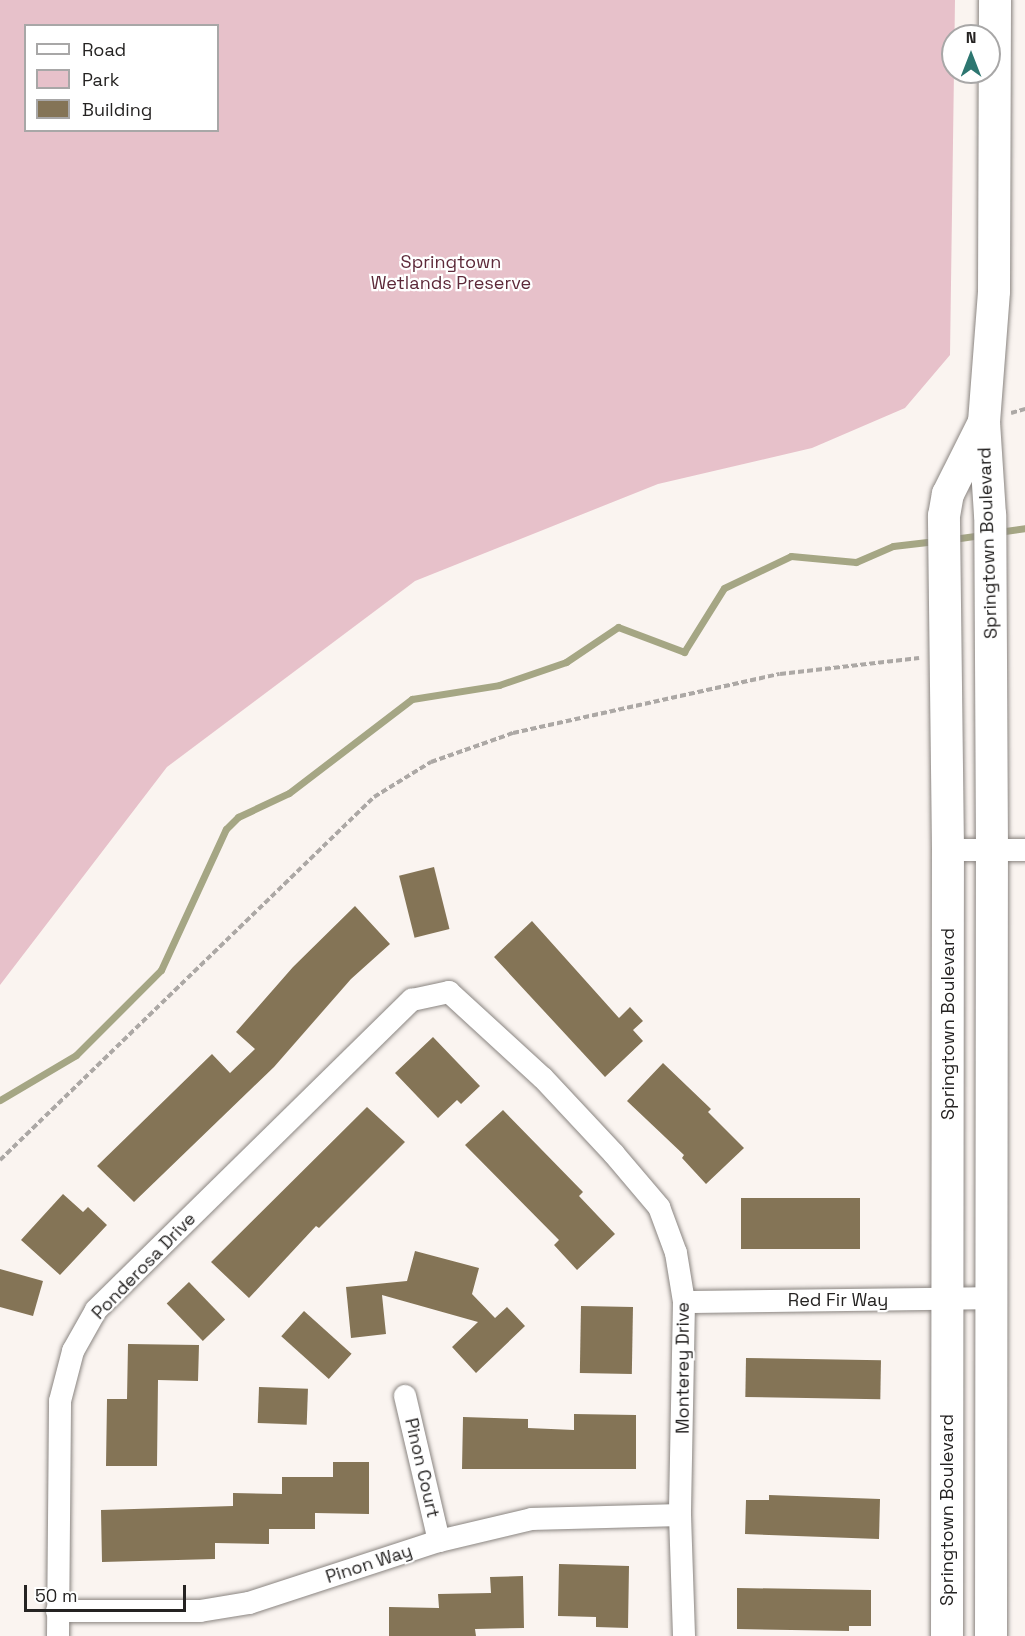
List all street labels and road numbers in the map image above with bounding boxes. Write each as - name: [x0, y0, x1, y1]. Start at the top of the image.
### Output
- street label: Springtown Boulevard: [974, 447, 1002, 639]
- street label: Springtown Boulevard: [937, 928, 959, 1120]
- street label: Ponderosa Drive: [88, 1208, 200, 1324]
- street label: Red Fir Way: [788, 1289, 888, 1311]
- street label: Monterey Drive: [672, 1302, 694, 1434]
- street label: Springtown Boulevard: [936, 1414, 958, 1606]
- street label: Pinon Court: [400, 1416, 444, 1520]
- street label: Pinon Way: [323, 1540, 415, 1588]

